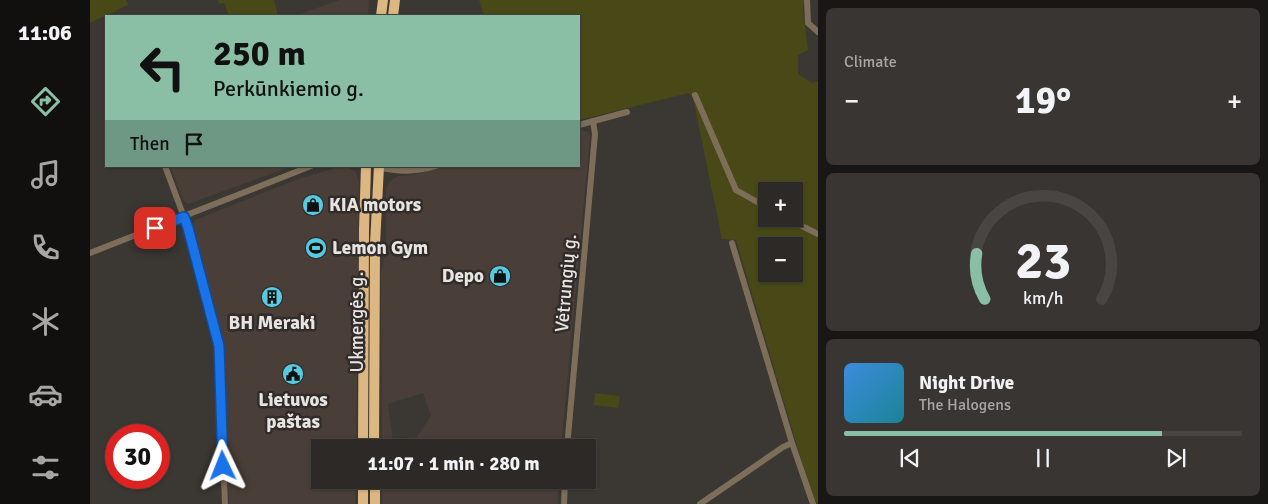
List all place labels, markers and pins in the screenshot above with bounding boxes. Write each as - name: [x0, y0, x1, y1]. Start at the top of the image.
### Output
- shop icon: KIA motors: [301, 193, 325, 217]
- place label: KIA motors: [329, 193, 421, 217]
- pin: [134, 207, 176, 249]
- sports icon: Lemon Gym: [304, 236, 328, 260]
- place label: Lemon Gym: [332, 236, 428, 260]
- place label: Depo: [442, 264, 484, 288]
- shop icon: Depo: [488, 264, 512, 288]
- building icon: BH Meraki: [260, 285, 284, 309]
- place label: BH Meraki: [229, 311, 315, 335]
- public building icon: Lietuvos paštas: [281, 362, 305, 386]
- place label: Lietuvos paštas: [258, 388, 328, 434]

